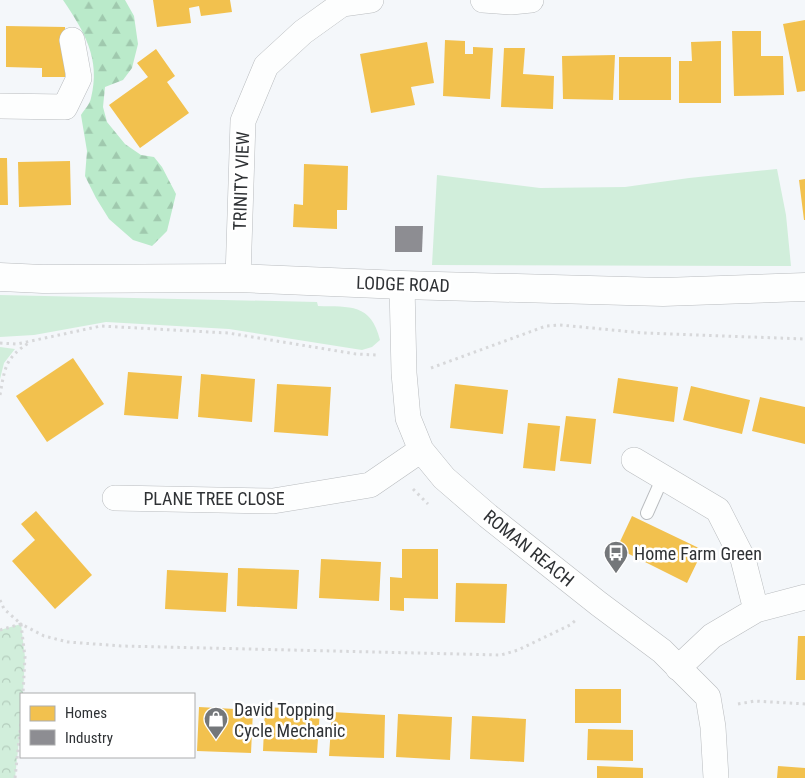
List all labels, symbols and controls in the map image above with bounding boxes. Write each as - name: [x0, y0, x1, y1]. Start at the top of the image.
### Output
- street label: TRINITY VIEW: [229, 131, 253, 231]
- street label: LODGE ROAD: [356, 272, 450, 296]
- street label: PLANE TREE CLOSE: [143, 488, 285, 509]
- street label: ROMAN REACH: [480, 505, 578, 591]
- bus stop icon: Home Farm Green: [603, 540, 629, 574]
- place label: Home Farm Green: [634, 543, 762, 564]
- legend: [20, 693, 195, 758]
- place label: David Topping Cycle Mechanic: [234, 699, 345, 741]
- text: Homes: [65, 704, 107, 722]
- shop icon: David Topping Cycle Mechanic: [203, 706, 229, 740]
- text: Industry: [65, 729, 113, 747]

